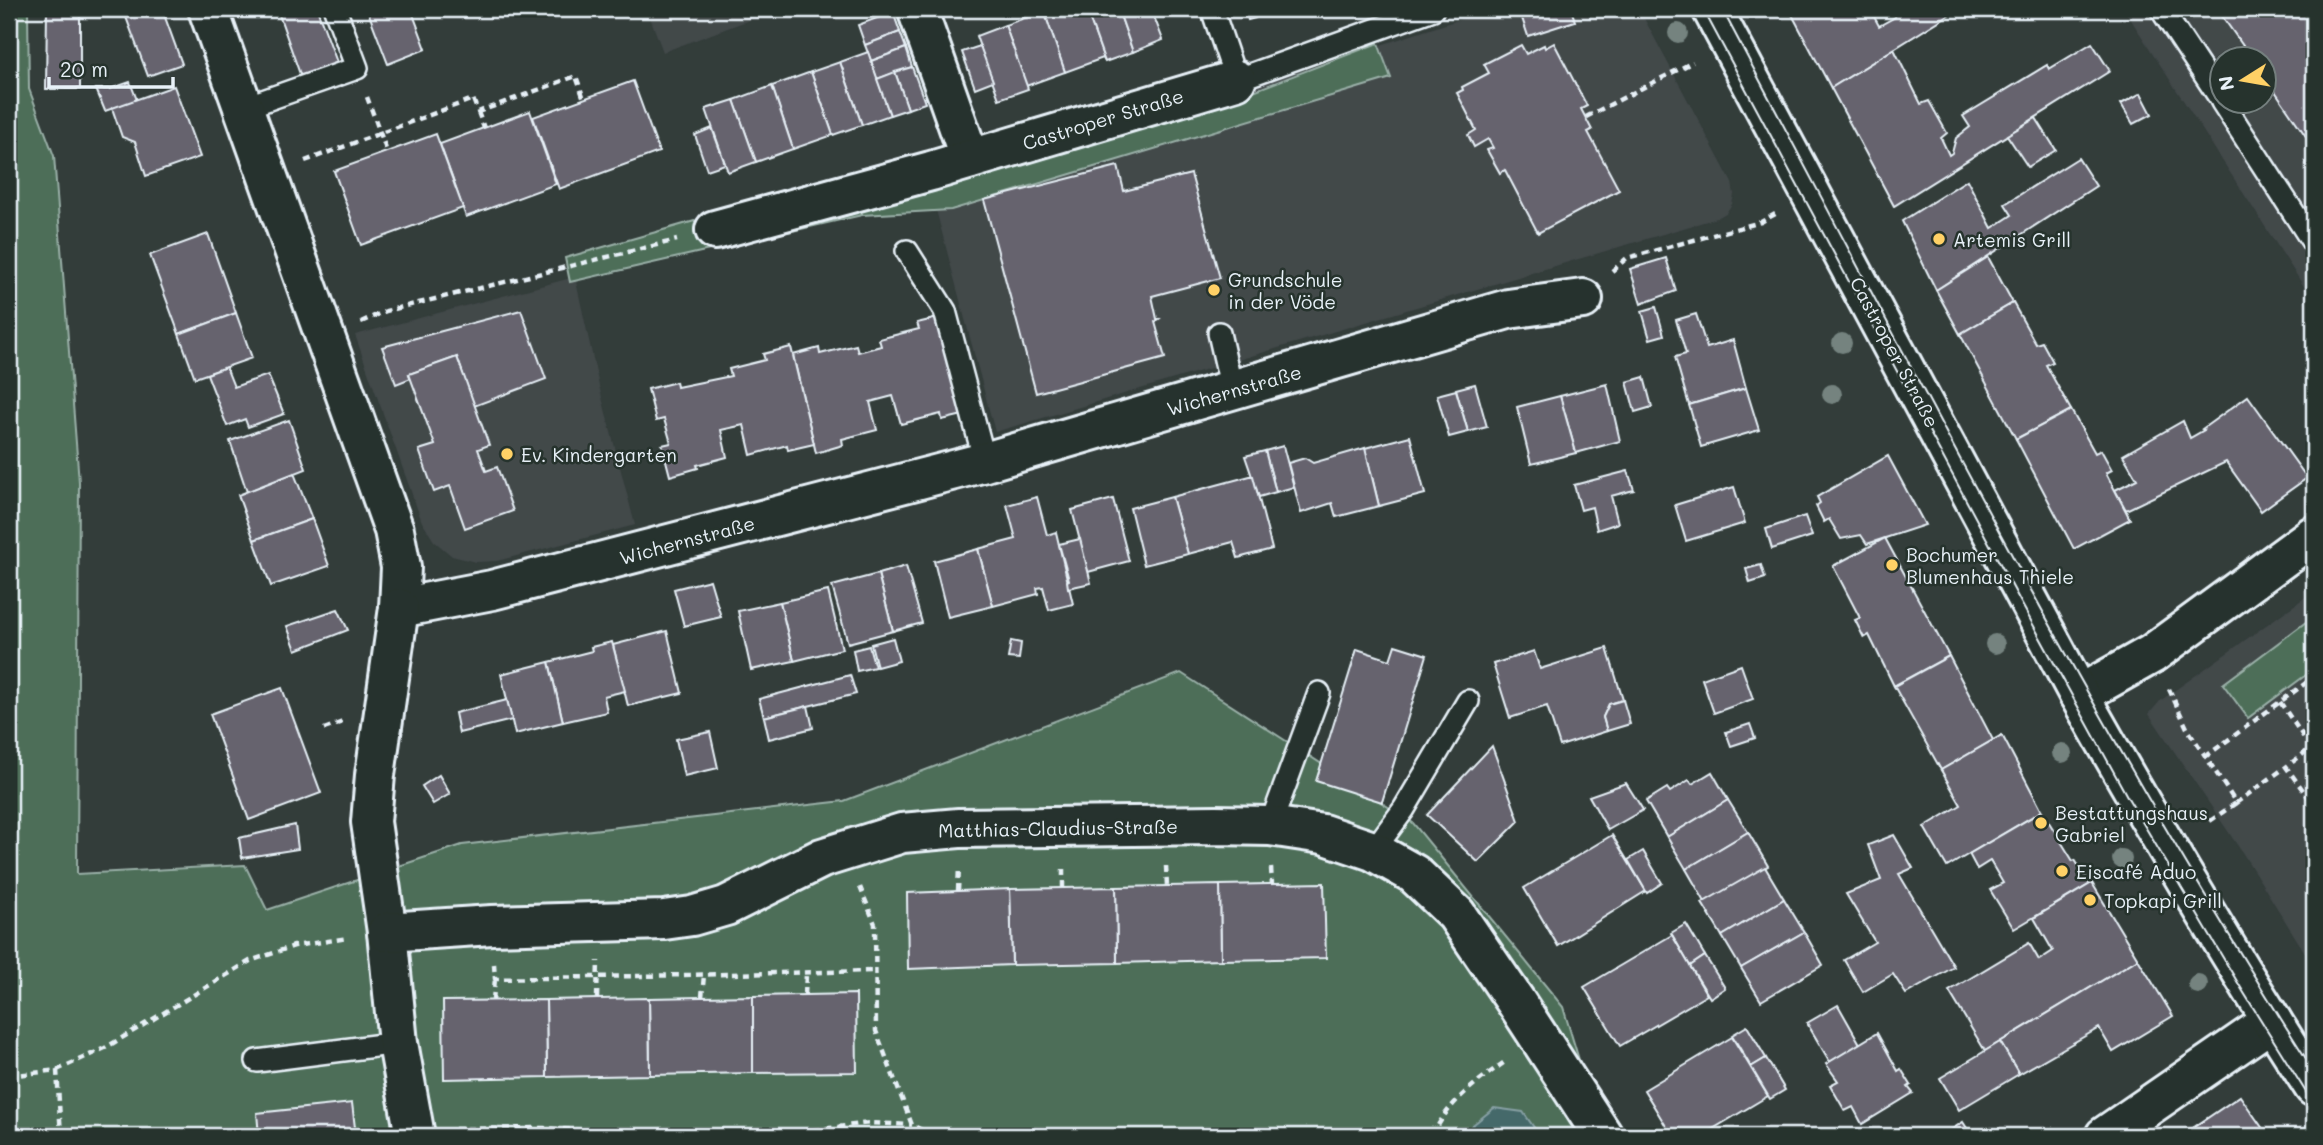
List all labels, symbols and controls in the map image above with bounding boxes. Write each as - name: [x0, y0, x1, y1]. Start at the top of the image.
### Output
- scale bar: [49, 46, 173, 90]
- north arrow: [2208, 46, 2278, 116]
- text: 20 m: [60, 55, 108, 82]
- text: N: [2212, 74, 2239, 93]
- street label: Castroper Straße: [1019, 83, 1187, 155]
- place label: Artemis Grill: [1953, 227, 2071, 252]
- marker: Artemis Grill: [1931, 231, 1947, 247]
- place label: Grundschule in der Vöde: [1228, 267, 1343, 314]
- street label: Castroper Straße: [1845, 272, 1945, 432]
- marker: Grundschule in der Vöde: [1206, 282, 1222, 298]
- street label: Wichernstraße: [1164, 359, 1304, 421]
- place label: Ev. Kindergarten: [521, 442, 677, 467]
- marker: Ev. Kindergarten: [499, 446, 515, 462]
- street label: Wichernstraße: [617, 510, 757, 570]
- place label: Bochumer Blumenhaus Thiele: [1906, 542, 2074, 589]
- marker: Bochumer Blumenhaus Thiele: [1884, 557, 1900, 573]
- place label: Bestattungshaus Gabriel: [2055, 800, 2208, 847]
- street label: Matthias-Claudius-Straße: [938, 813, 1178, 843]
- marker: Bestattungshaus Gabriel: [2033, 815, 2049, 831]
- place label: Eiscafé Aduo: [2076, 859, 2196, 884]
- marker: Eiscafé Aduo: [2054, 863, 2070, 879]
- place label: Topkapi Grill: [2104, 888, 2222, 913]
- marker: Topkapi Grill: [2082, 892, 2098, 908]

